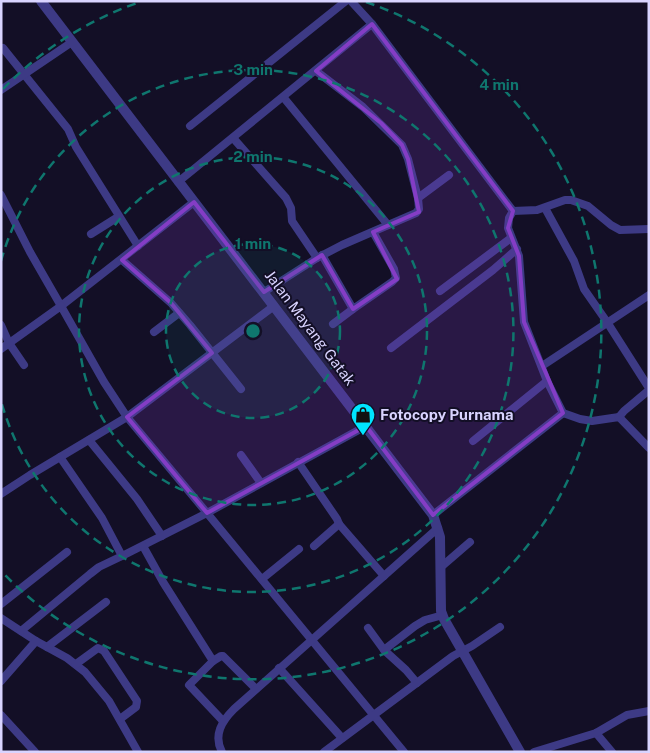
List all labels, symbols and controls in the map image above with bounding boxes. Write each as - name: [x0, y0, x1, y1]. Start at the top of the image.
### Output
- text: 3 min: [233, 61, 273, 78]
- text: 4 min: [479, 76, 519, 93]
- text: 2 min: [233, 148, 273, 165]
- text: 1 min: [235, 235, 271, 252]
- street label: Jalan Mayang Gatak: [262, 267, 359, 389]
- centre of rings: [244, 322, 262, 340]
- shop icon: Fotocopy Purnama: [350, 402, 376, 436]
- place label: Fotocopy Purnama: [380, 406, 514, 423]

